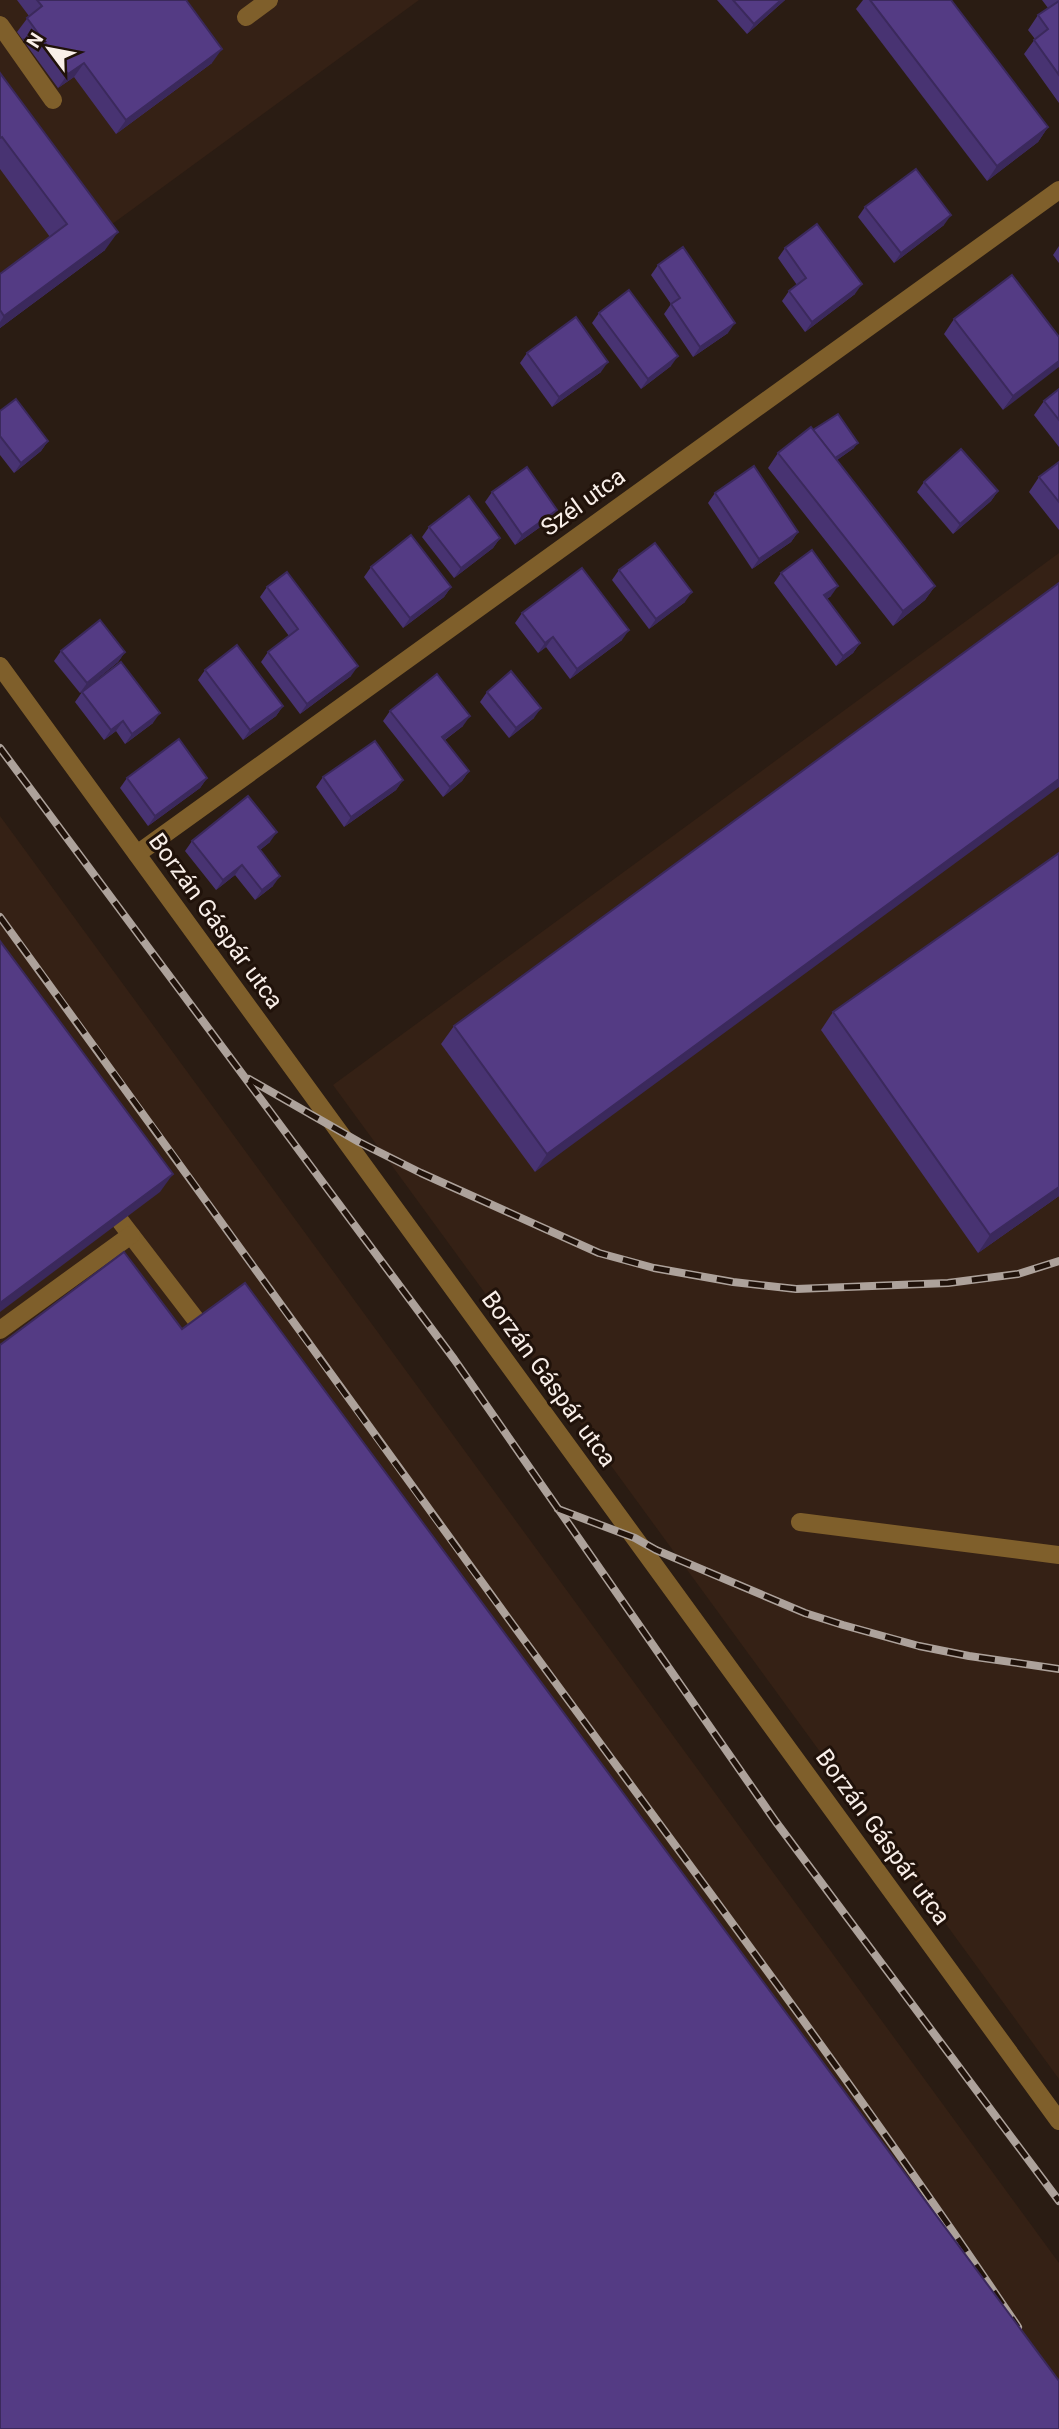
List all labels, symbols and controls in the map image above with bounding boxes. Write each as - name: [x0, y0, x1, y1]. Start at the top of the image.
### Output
- north arrow: [14, 14, 84, 84]
- text: N: [22, 28, 48, 52]
- street label: Szél utca: [535, 462, 631, 542]
- street label: Borzán Gáspár utca: [143, 828, 289, 1014]
- street label: Borzán Gáspár utca: [476, 1286, 622, 1472]
- street label: Borzán Gáspár utca: [810, 1744, 956, 1930]

